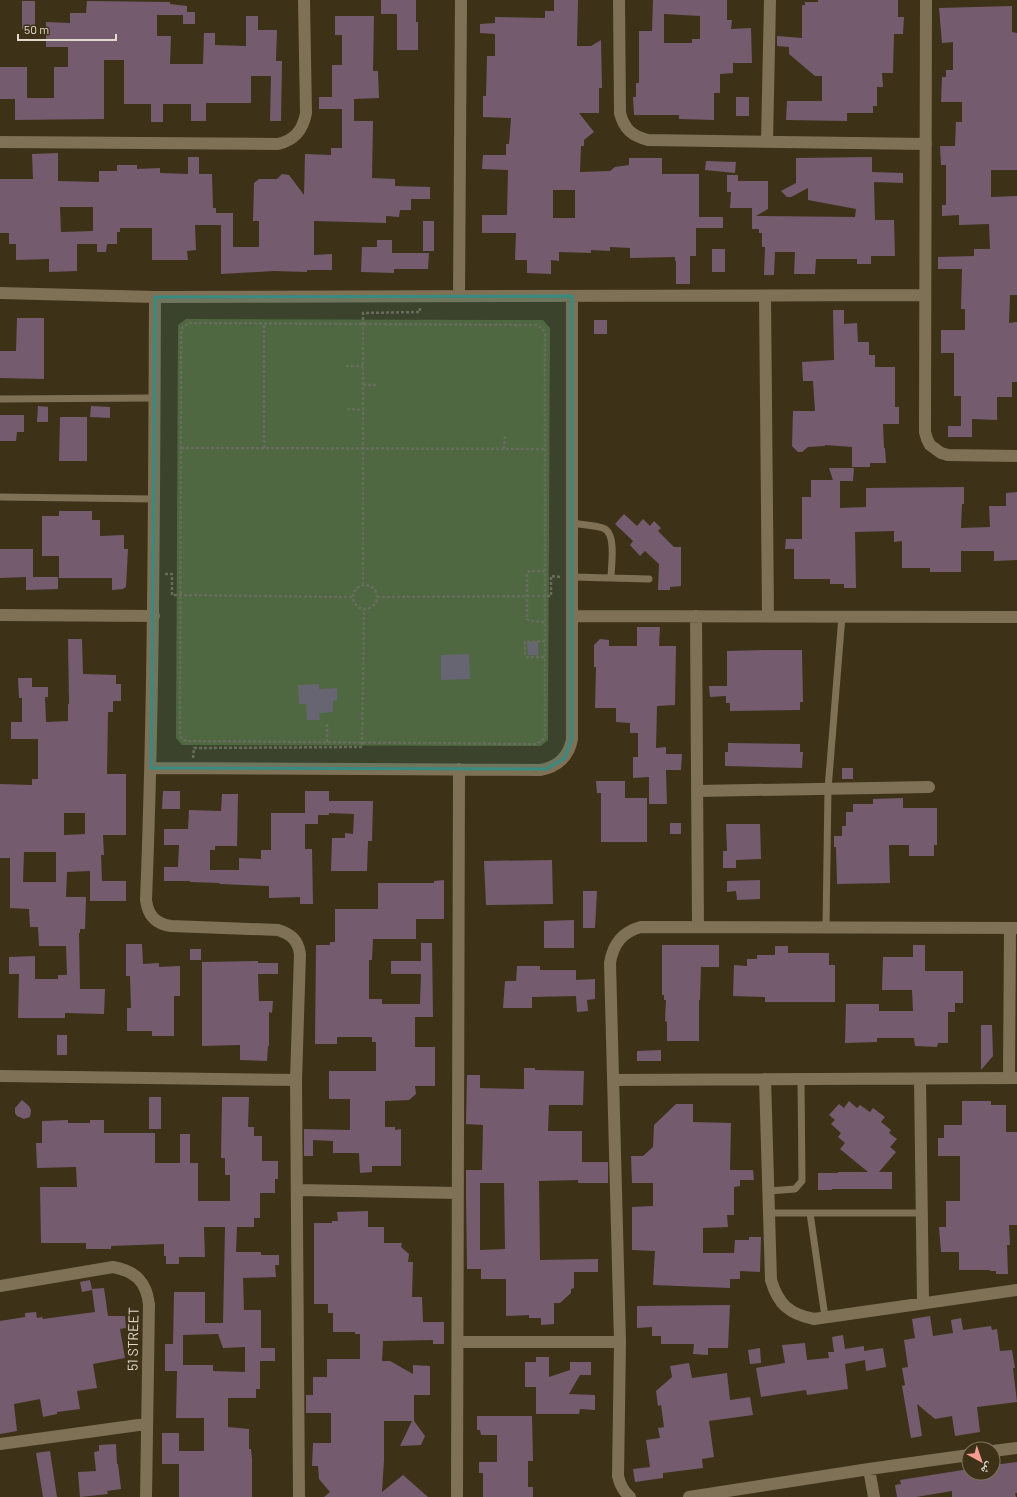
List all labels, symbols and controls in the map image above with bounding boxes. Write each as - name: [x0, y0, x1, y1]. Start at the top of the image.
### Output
- scale bar: [18, 16, 116, 42]
- text: 50 m: [24, 22, 49, 36]
- street label: 51 STREET: [123, 1307, 142, 1371]
- north arrow: [961, 1441, 1001, 1481]
- text: ش: [978, 1459, 996, 1478]

